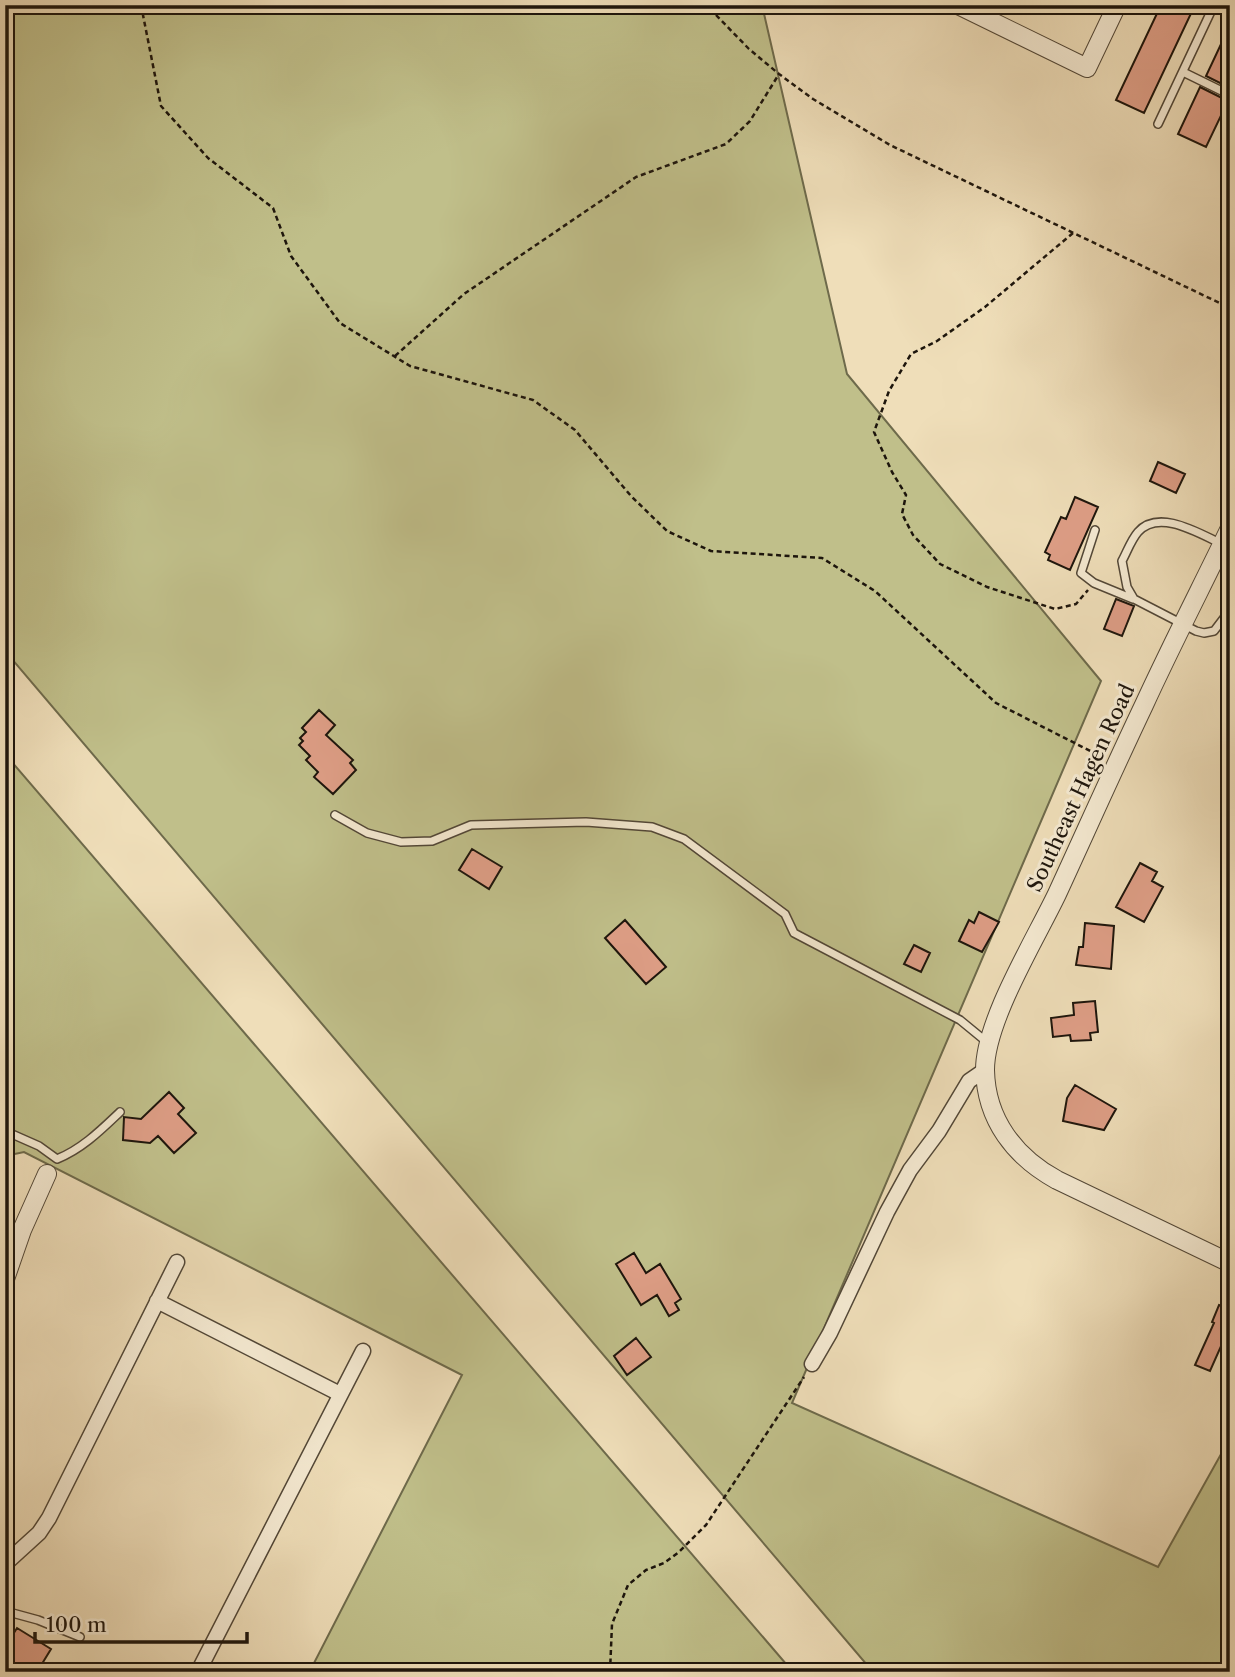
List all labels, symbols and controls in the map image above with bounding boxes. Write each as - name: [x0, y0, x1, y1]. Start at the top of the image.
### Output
- street label: Southeast Hagen Road: [1021, 680, 1140, 896]
- scale bar: [35, 1600, 247, 1644]
- text: 100 m: [46, 1612, 107, 1637]

